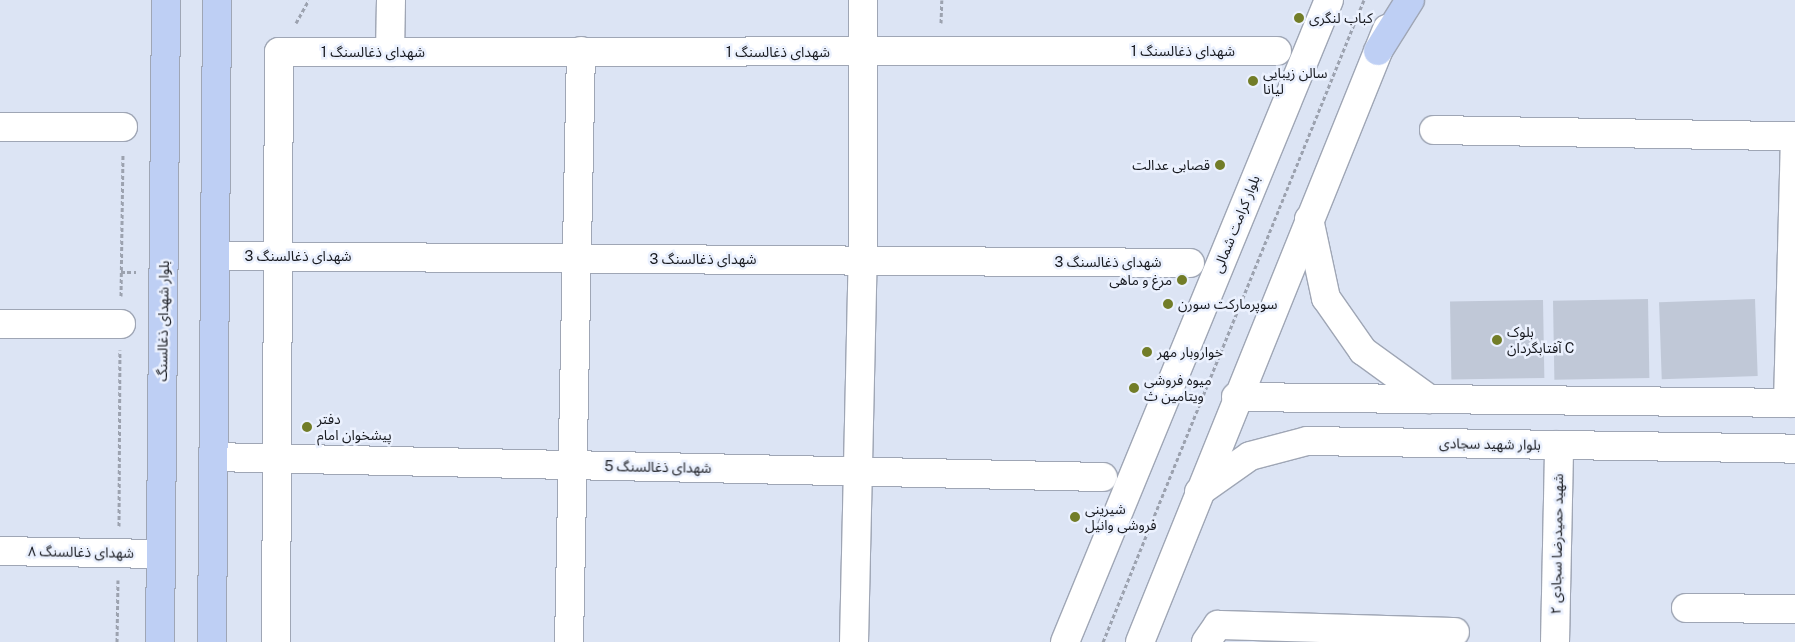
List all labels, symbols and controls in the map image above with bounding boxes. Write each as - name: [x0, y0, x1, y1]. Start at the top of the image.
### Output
- place label: کباب لنگری: [1309, 10, 1373, 26]
- marker: کباب لنگری: [1293, 12, 1305, 24]
- street label: شهدای ذغالسنگ 1: [1131, 43, 1235, 59]
- street label: شهدای ذغالسنگ 1: [321, 44, 425, 60]
- street label: شهدای ذغالسنگ 1: [726, 44, 830, 60]
- place label: سالن زیبایی لیانا: [1263, 65, 1328, 98]
- marker: سالن زیبایی لیانا: [1247, 75, 1259, 87]
- place label: قصابی عدالت: [1132, 157, 1210, 173]
- marker: قصابی عدالت: [1214, 159, 1226, 171]
- street label: بلوار کرامت شمالی: [1209, 173, 1263, 275]
- street label: شهدای ذغالسنگ 3: [245, 248, 351, 264]
- street label: شهدای ذغالسنگ 3: [650, 251, 756, 267]
- street label: شهدای ذغالسنگ 3: [1055, 254, 1161, 270]
- street label: بلوار شهدای ذغالسنگ: [154, 260, 172, 382]
- place label: مرغ و ماهی: [1109, 272, 1172, 288]
- marker: مرغ و ماهی: [1176, 274, 1188, 286]
- place label: سوپرمارکت سورن: [1178, 296, 1278, 312]
- marker: سوپرمارکت سورن: [1162, 298, 1174, 310]
- place label: بلوک آفتابگردان C: [1507, 324, 1574, 357]
- marker: بلوک آفتابگردان C: [1491, 334, 1503, 346]
- place label: خواروبار مهر: [1157, 344, 1223, 360]
- marker: خواروبار مهر: [1141, 346, 1153, 358]
- place label: میوه فروشی ویتامین ث: [1144, 372, 1212, 404]
- marker: میوه فروشی ویتامین ث: [1128, 382, 1140, 394]
- place label: دفتر پیشخوان امام: [317, 411, 392, 444]
- marker: دفتر پیشخوان امام: [301, 421, 313, 433]
- street label: بلوار شهید سجادی: [1439, 435, 1541, 453]
- street label: شهدای ذغالسنگ 5: [604, 458, 712, 476]
- street label: شهید حمیدرضا سجادی ۲: [1547, 474, 1567, 614]
- place label: شیرینی فروشی وانیل: [1085, 501, 1157, 534]
- marker: شیرینی فروشی وانیل: [1069, 511, 1081, 523]
- street label: شهدای ذغالسنگ ۸: [28, 543, 134, 561]

